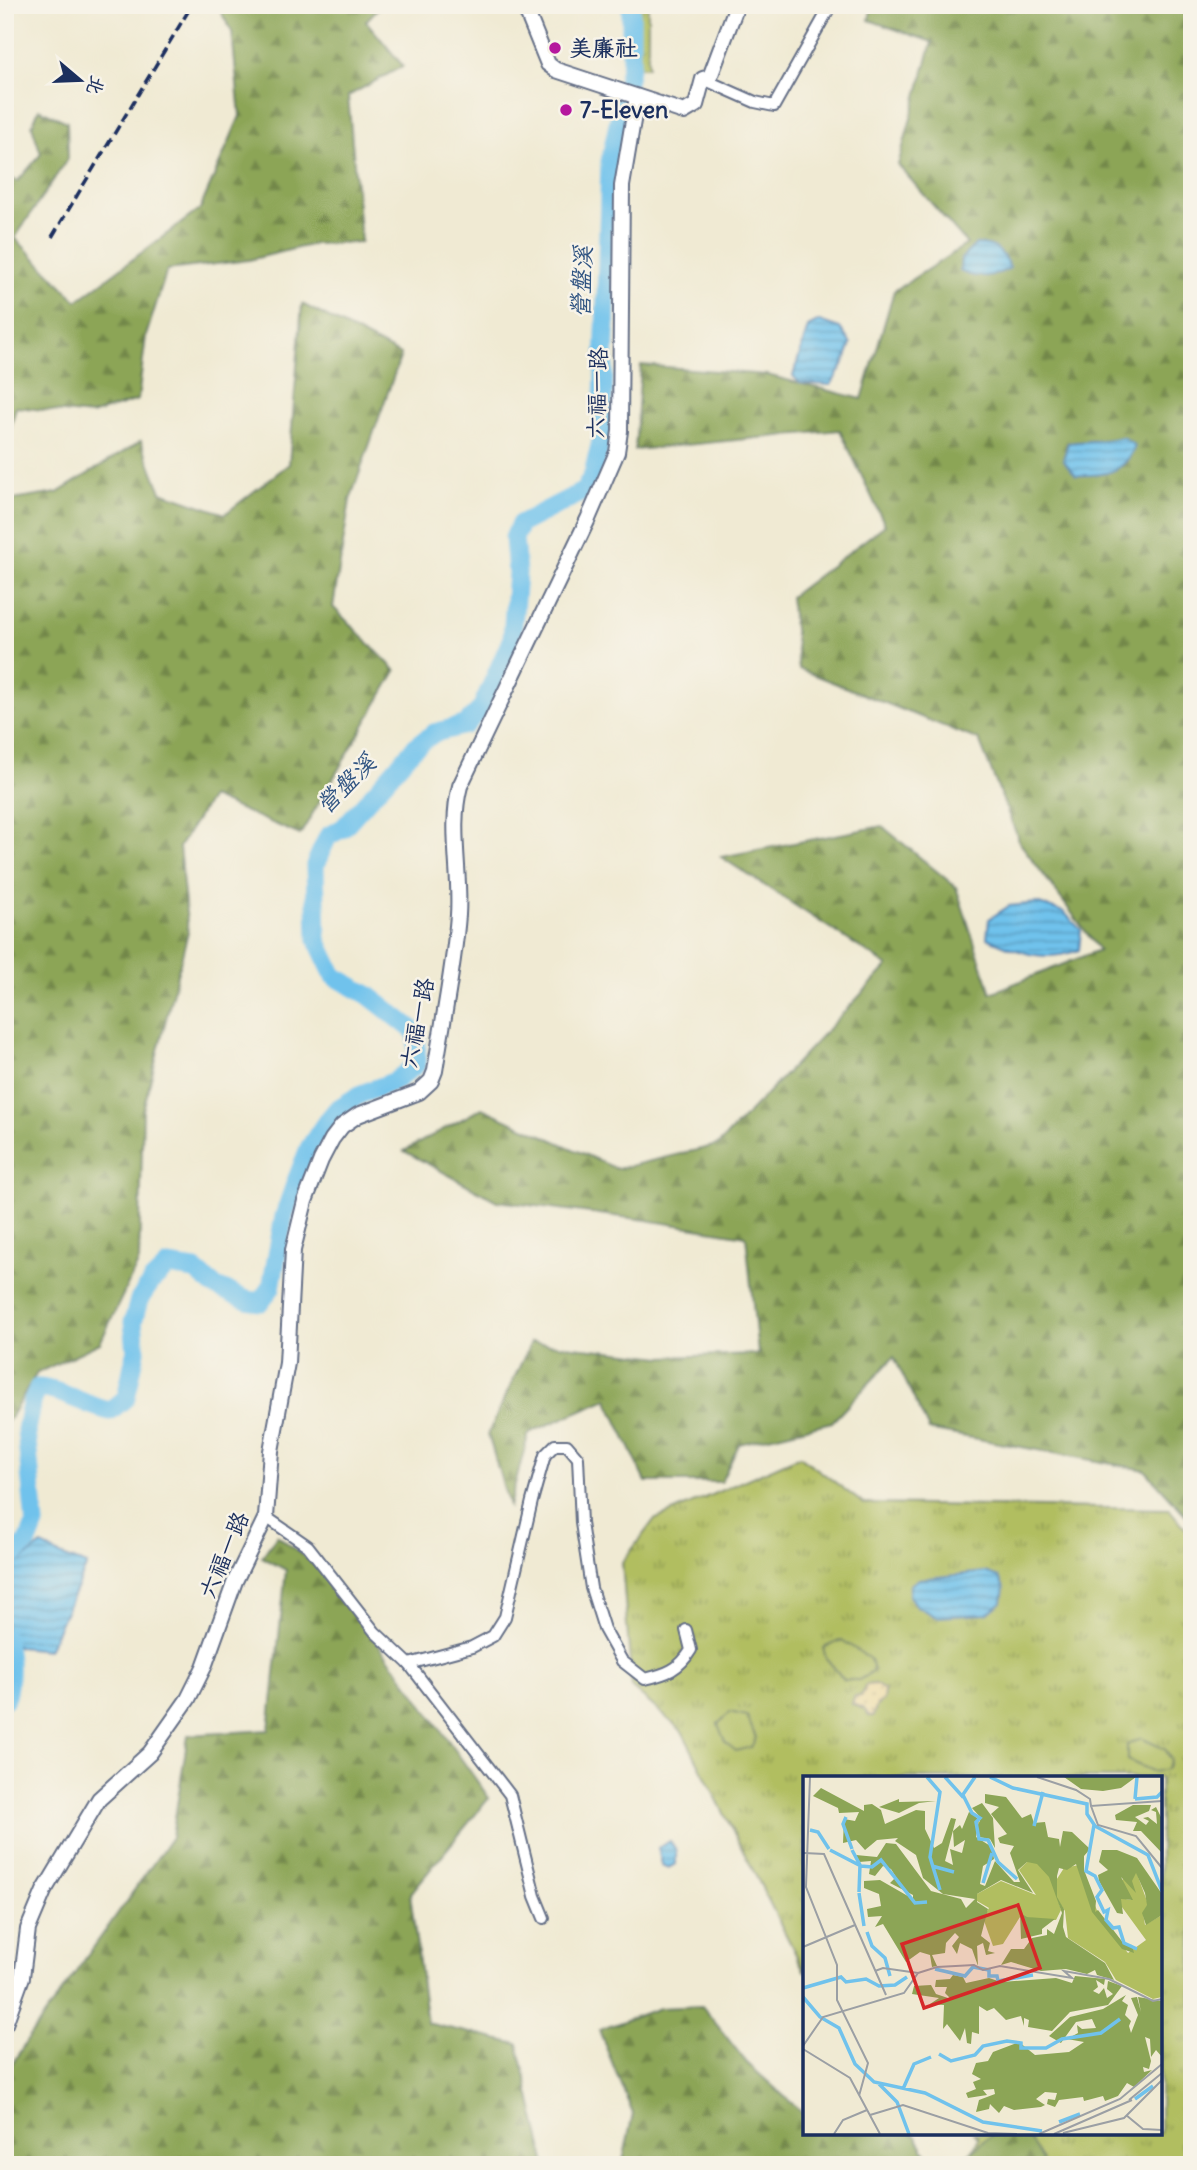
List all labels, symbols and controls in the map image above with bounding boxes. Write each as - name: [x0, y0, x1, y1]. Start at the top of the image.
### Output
- place label: 美廉社: [569, 33, 638, 62]
- marker: 美廉社: [547, 40, 563, 56]
- north arrow: [46, 46, 116, 116]
- text: 北: [82, 73, 111, 98]
- place label: 7-Eleven: [580, 95, 668, 124]
- marker: 7-Eleven: [558, 102, 574, 118]
- water label: 營盤溪: [565, 243, 597, 318]
- street label: 六福一路: [580, 347, 613, 439]
- water label: 營盤溪: [309, 746, 383, 819]
- street label: 六福一路: [393, 975, 440, 1071]
- street label: 六福一路: [192, 1507, 255, 1603]
- inset map: [803, 1776, 1162, 2135]

